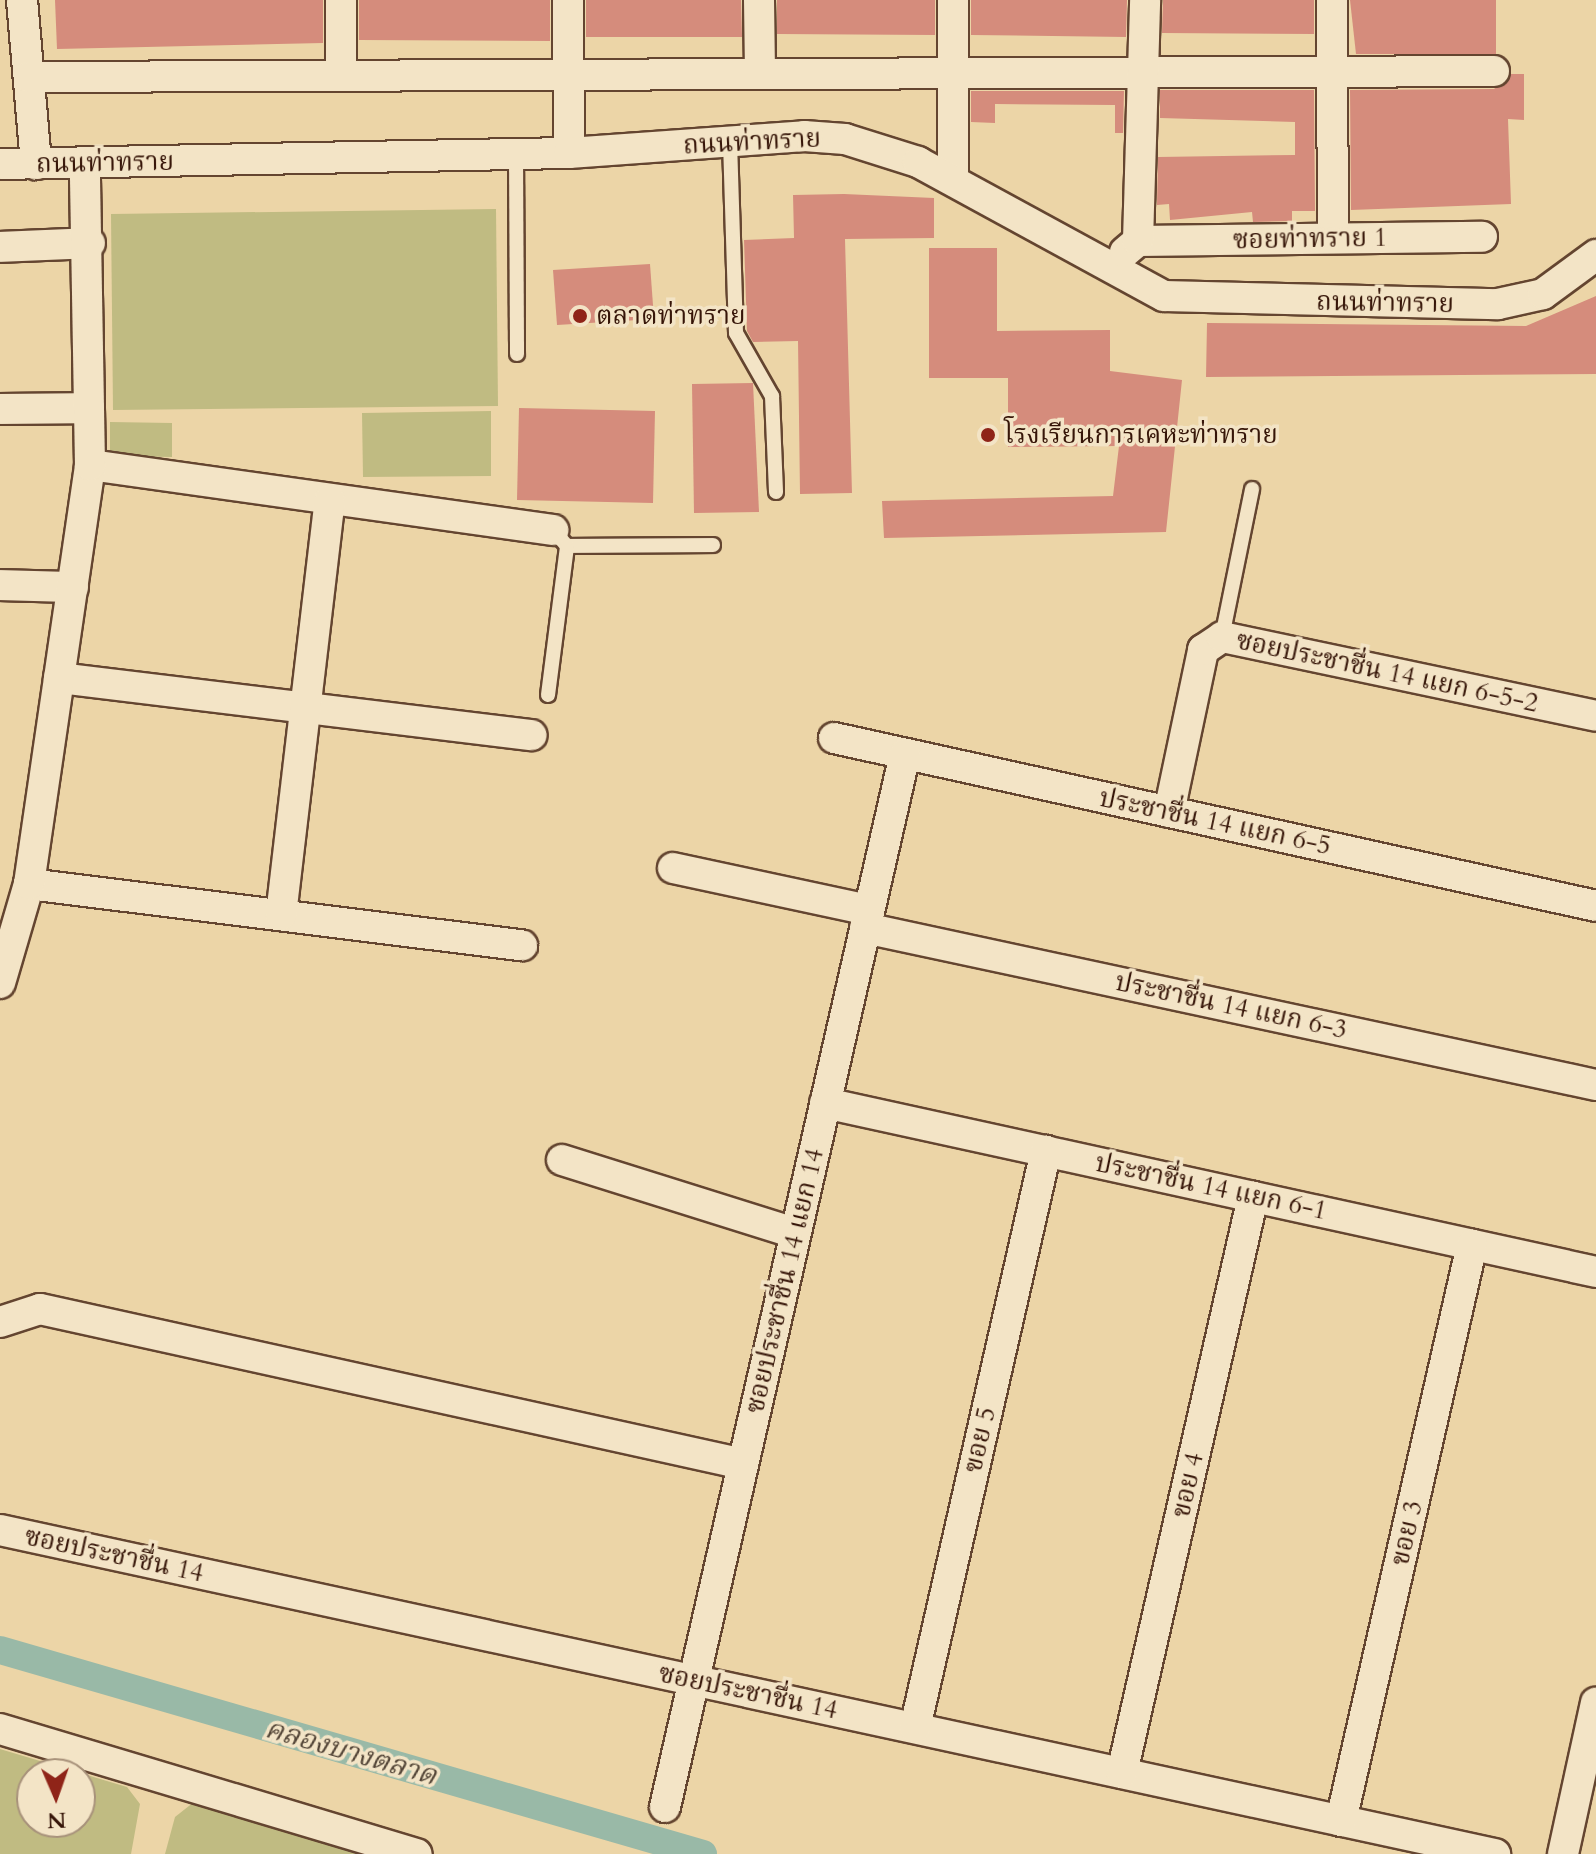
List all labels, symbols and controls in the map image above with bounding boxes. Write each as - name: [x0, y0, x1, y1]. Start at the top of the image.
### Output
- street label: ถนนท่าทราย: [682, 123, 822, 161]
- street label: ถนนท่าทราย: [36, 146, 174, 180]
- street label: ซอยท่าทราย 1: [1232, 222, 1388, 256]
- street label: ถนนท่าทราย: [1316, 286, 1454, 320]
- place label: ตลาดท่าทราย: [596, 300, 745, 332]
- marker: ตลาดท่าทราย: [571, 307, 589, 325]
- place label: โรงเรียนการเคหะท่าทราย: [1004, 419, 1278, 451]
- marker: โรงเรียนการเคหะท่าทราย: [979, 426, 997, 444]
- street label: ซอยประชาชื่น 14 แยก 6-5-2: [1233, 625, 1541, 719]
- street label: ประชาชื่น 14 แยก 6-5: [1096, 782, 1334, 862]
- street label: ประชาชื่น 14 แยก 6-3: [1112, 966, 1350, 1046]
- street label: ซอยประชาชื่น 14 แยก 14: [739, 1145, 831, 1417]
- street label: ประชาชื่น 14 แยก 6-1: [1092, 1147, 1330, 1227]
- street label: ฃอย 5: [957, 1404, 1003, 1476]
- street label: ขอย 4: [1165, 1450, 1211, 1520]
- street label: ขอย 3: [1384, 1498, 1430, 1568]
- street label: ซอยประชาชื่น 14: [22, 1521, 206, 1589]
- street label: ซอยประชาชื่น 14: [656, 1658, 840, 1726]
- water label: คลองบางตลาด: [262, 1712, 440, 1792]
- north arrow: [16, 1758, 96, 1838]
- text: N: [47, 1805, 67, 1835]

